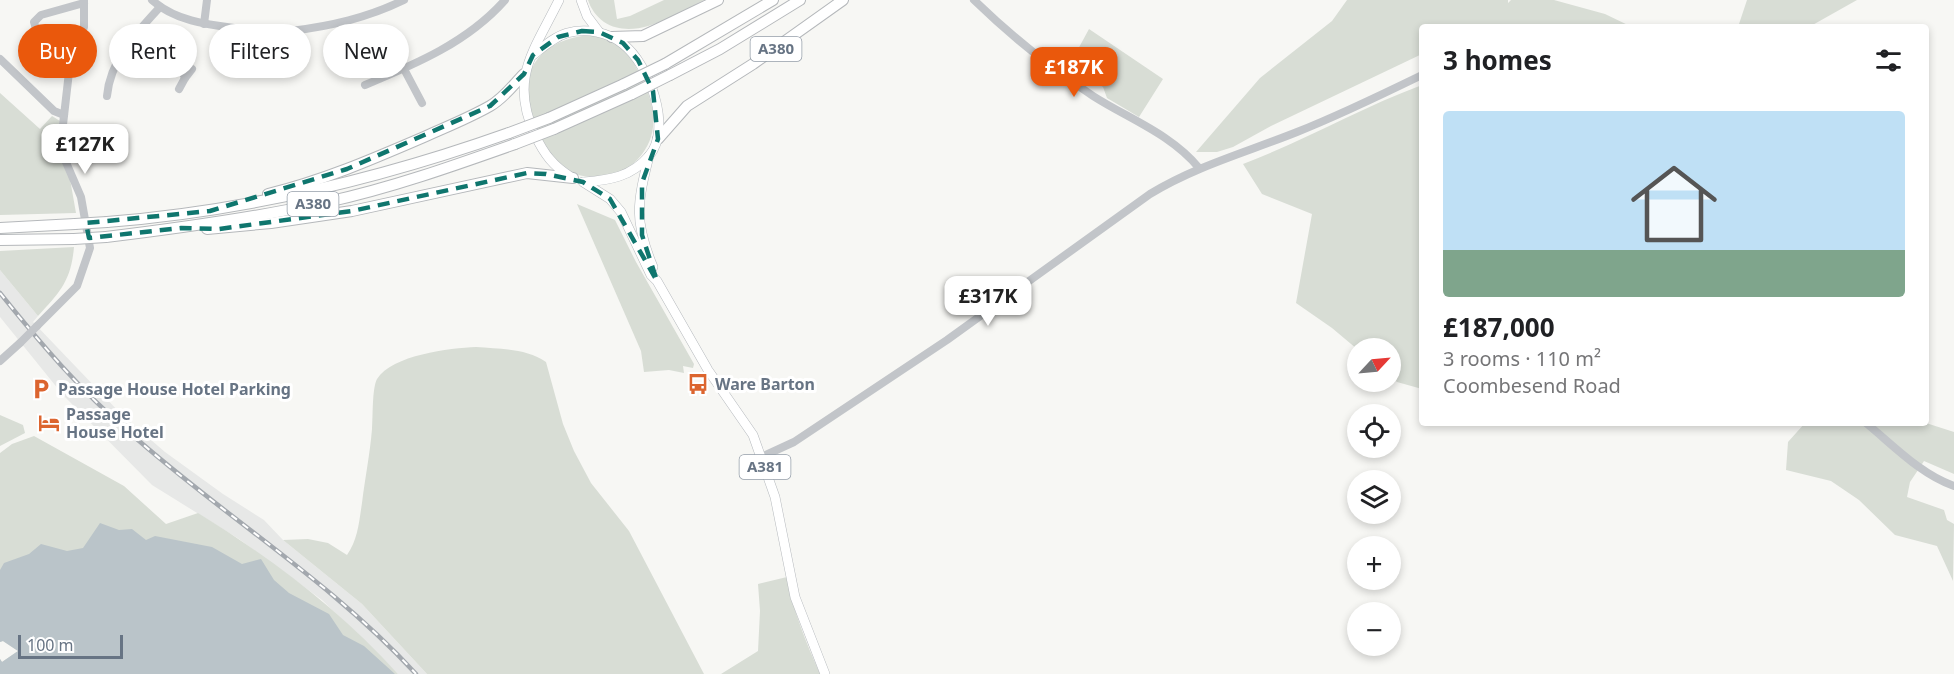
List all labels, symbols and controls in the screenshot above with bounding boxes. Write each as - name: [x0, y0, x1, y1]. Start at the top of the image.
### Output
- chip: Buy: [18, 24, 97, 78]
- chip: Rent: [109, 24, 197, 78]
- chip: Filters: [209, 24, 311, 78]
- chip: New: [323, 24, 409, 78]
- road number: A380: [750, 37, 802, 61]
- text: 3 homes: [1443, 42, 1552, 78]
- icon: filters: [1872, 44, 1905, 77]
- pin: £187K: [1032, 47, 1116, 98]
- text: £187K: [1044, 53, 1104, 80]
- pin: £127K: [43, 124, 127, 175]
- text: £127K: [55, 130, 115, 157]
- icon: home: [1620, 150, 1728, 258]
- road number: A380: [288, 192, 338, 216]
- pin: £317K: [946, 276, 1030, 327]
- text: £317K: [958, 282, 1018, 309]
- text: £187,000: [1443, 309, 1555, 345]
- north arrow: [1347, 338, 1401, 392]
- map controls: [1347, 338, 1401, 656]
- text: 3 rooms · 110 m²: [1443, 345, 1601, 372]
- bus stop icon: Ware Barton: [686, 372, 710, 396]
- text: Coombesend Road: [1443, 372, 1621, 399]
- place label: Ware Barton: [715, 373, 815, 395]
- parking icon: Passage House Hotel Parking: [29, 377, 53, 401]
- place label: Passage House Hotel Parking: [58, 378, 291, 400]
- place label: Passage House Hotel: [66, 403, 164, 443]
- button: locate: [1347, 404, 1401, 458]
- hotel icon: Passage House Hotel: [37, 411, 61, 435]
- road number: A381: [740, 455, 790, 479]
- button: layers: [1347, 470, 1401, 524]
- button: +: [1347, 536, 1401, 590]
- button: −: [1347, 602, 1401, 656]
- scale bar: [18, 632, 123, 660]
- text: 100 m: [27, 634, 74, 656]

